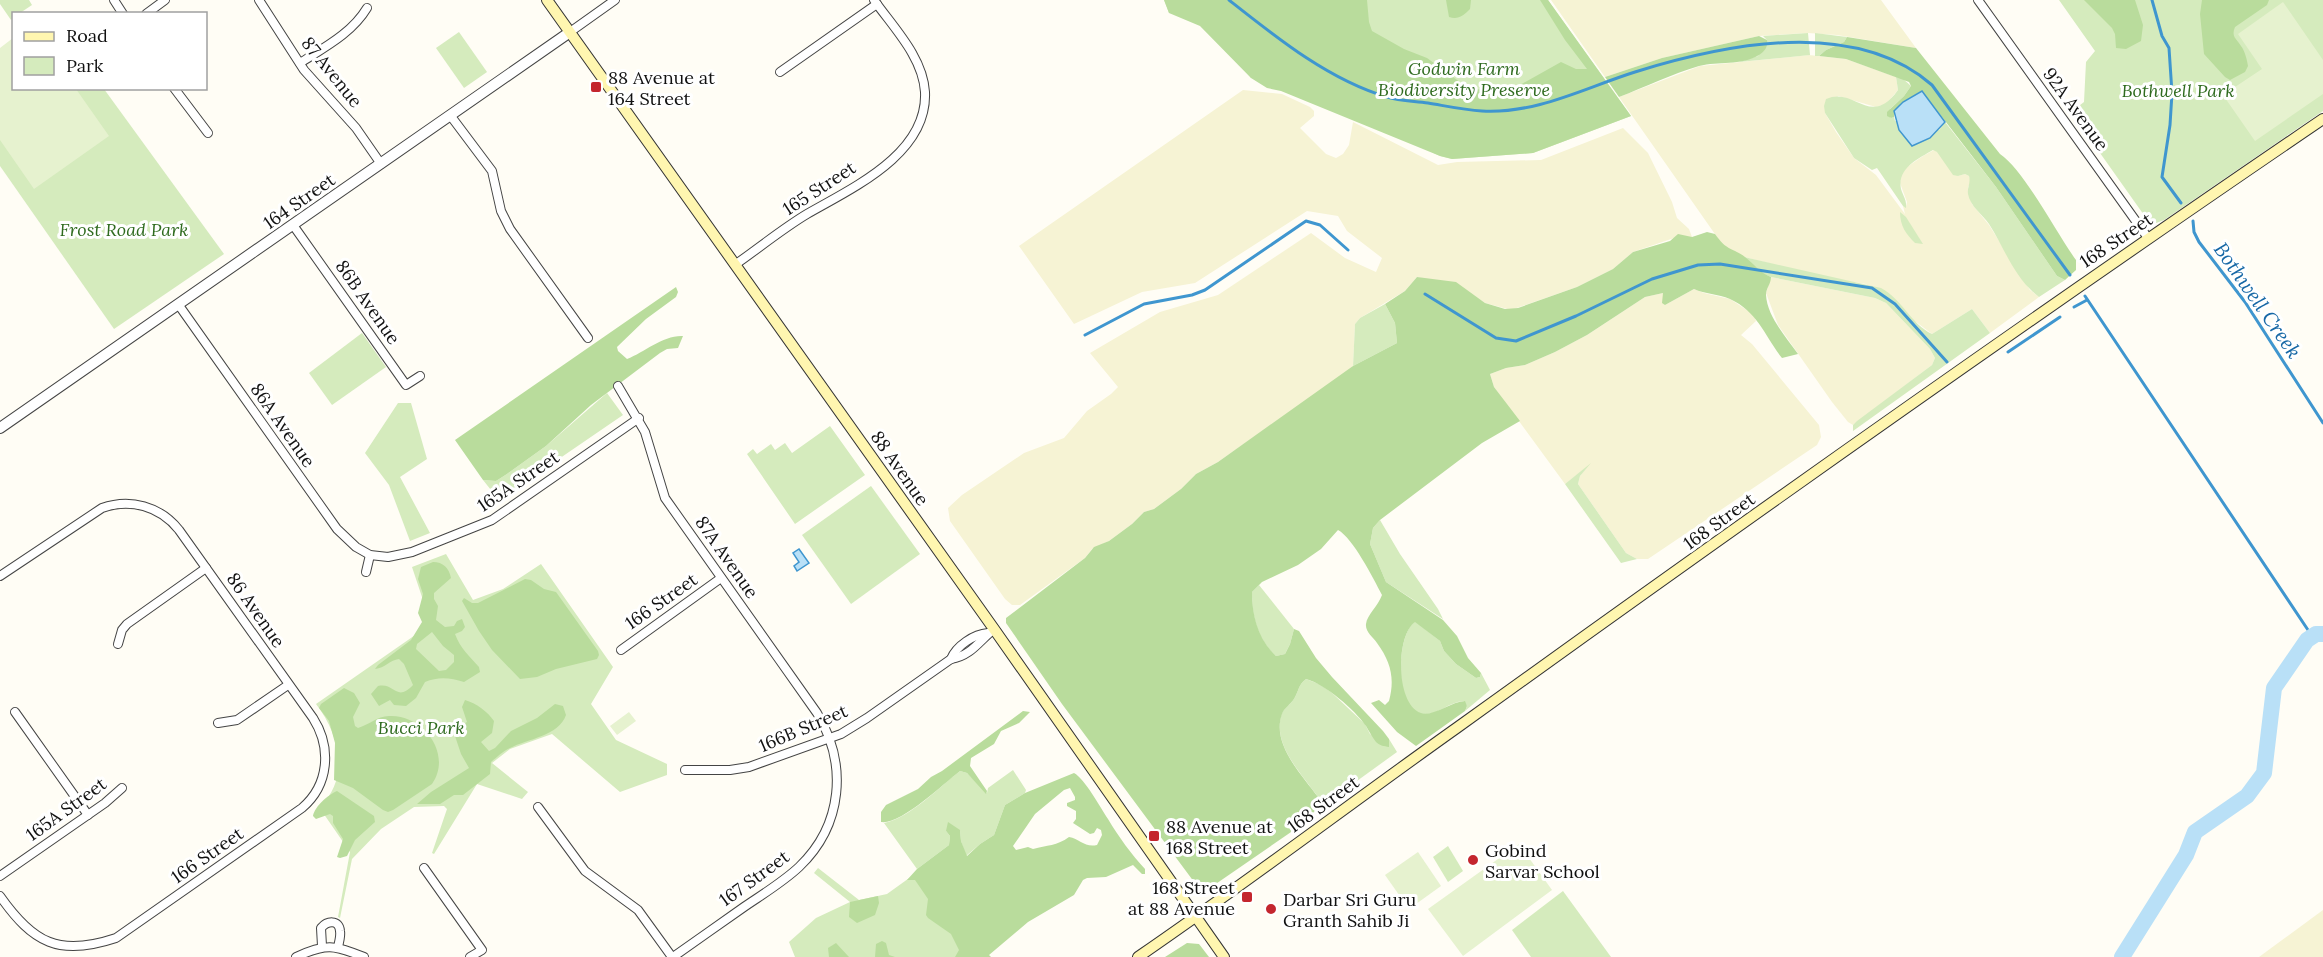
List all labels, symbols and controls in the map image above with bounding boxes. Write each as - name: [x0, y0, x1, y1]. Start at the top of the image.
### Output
- legend: [12, 12, 207, 90]
- text: Road: [66, 24, 108, 47]
- street label: 87 Avenue: [297, 32, 368, 112]
- text: Park: [66, 54, 104, 77]
- park label: Godwin Farm Biodiversity Preserve: [1378, 57, 1550, 101]
- street label: 92A Avenue: [2038, 63, 2114, 155]
- place label: 88 Avenue at 164 Street: [608, 66, 715, 110]
- park label: Bothwell Park: [2121, 79, 2235, 102]
- marker: 88 Avenue at 164 Street: [589, 80, 603, 94]
- street label: 165 Street: [778, 156, 860, 220]
- street label: 164 Street: [259, 168, 339, 234]
- street label: 168 Street: [2075, 207, 2157, 273]
- park label: Frost Road Park: [60, 218, 188, 241]
- water label: Bothwell Creek: [2209, 237, 2307, 363]
- street label: 86B Avenue: [331, 255, 406, 349]
- street label: 86A Avenue: [246, 378, 321, 472]
- street label: 88 Avenue: [866, 426, 934, 510]
- street label: 165A Street: [473, 445, 563, 517]
- street label: 168 Street: [1679, 487, 1759, 555]
- street label: 87A Avenue: [690, 511, 764, 603]
- street label: 86 Avenue: [222, 568, 290, 652]
- street label: 166 Street: [620, 568, 702, 634]
- street label: 166B Street: [755, 699, 851, 757]
- park label: Bucci Park: [377, 716, 465, 739]
- street label: 168 Street: [1283, 770, 1363, 838]
- street label: 165A Street: [21, 772, 111, 846]
- place label: 88 Avenue at 168 Street: [1166, 815, 1273, 859]
- street label: 166 Street: [166, 822, 248, 888]
- marker: 88 Avenue at 168 Street: [1147, 829, 1161, 843]
- place label: Gobind Sarvar School: [1485, 839, 1600, 883]
- street label: 167 Street: [715, 845, 794, 911]
- marker: Gobind Sarvar School: [1466, 853, 1480, 867]
- place label: 168 Street at 88 Avenue: [1128, 876, 1235, 920]
- place label: Darbar Sri Guru Granth Sahib Ji: [1283, 888, 1417, 932]
- marker: 168 Street at 88 Avenue: [1240, 890, 1254, 904]
- marker: Darbar Sri Guru Granth Sahib Ji: [1264, 902, 1278, 916]

